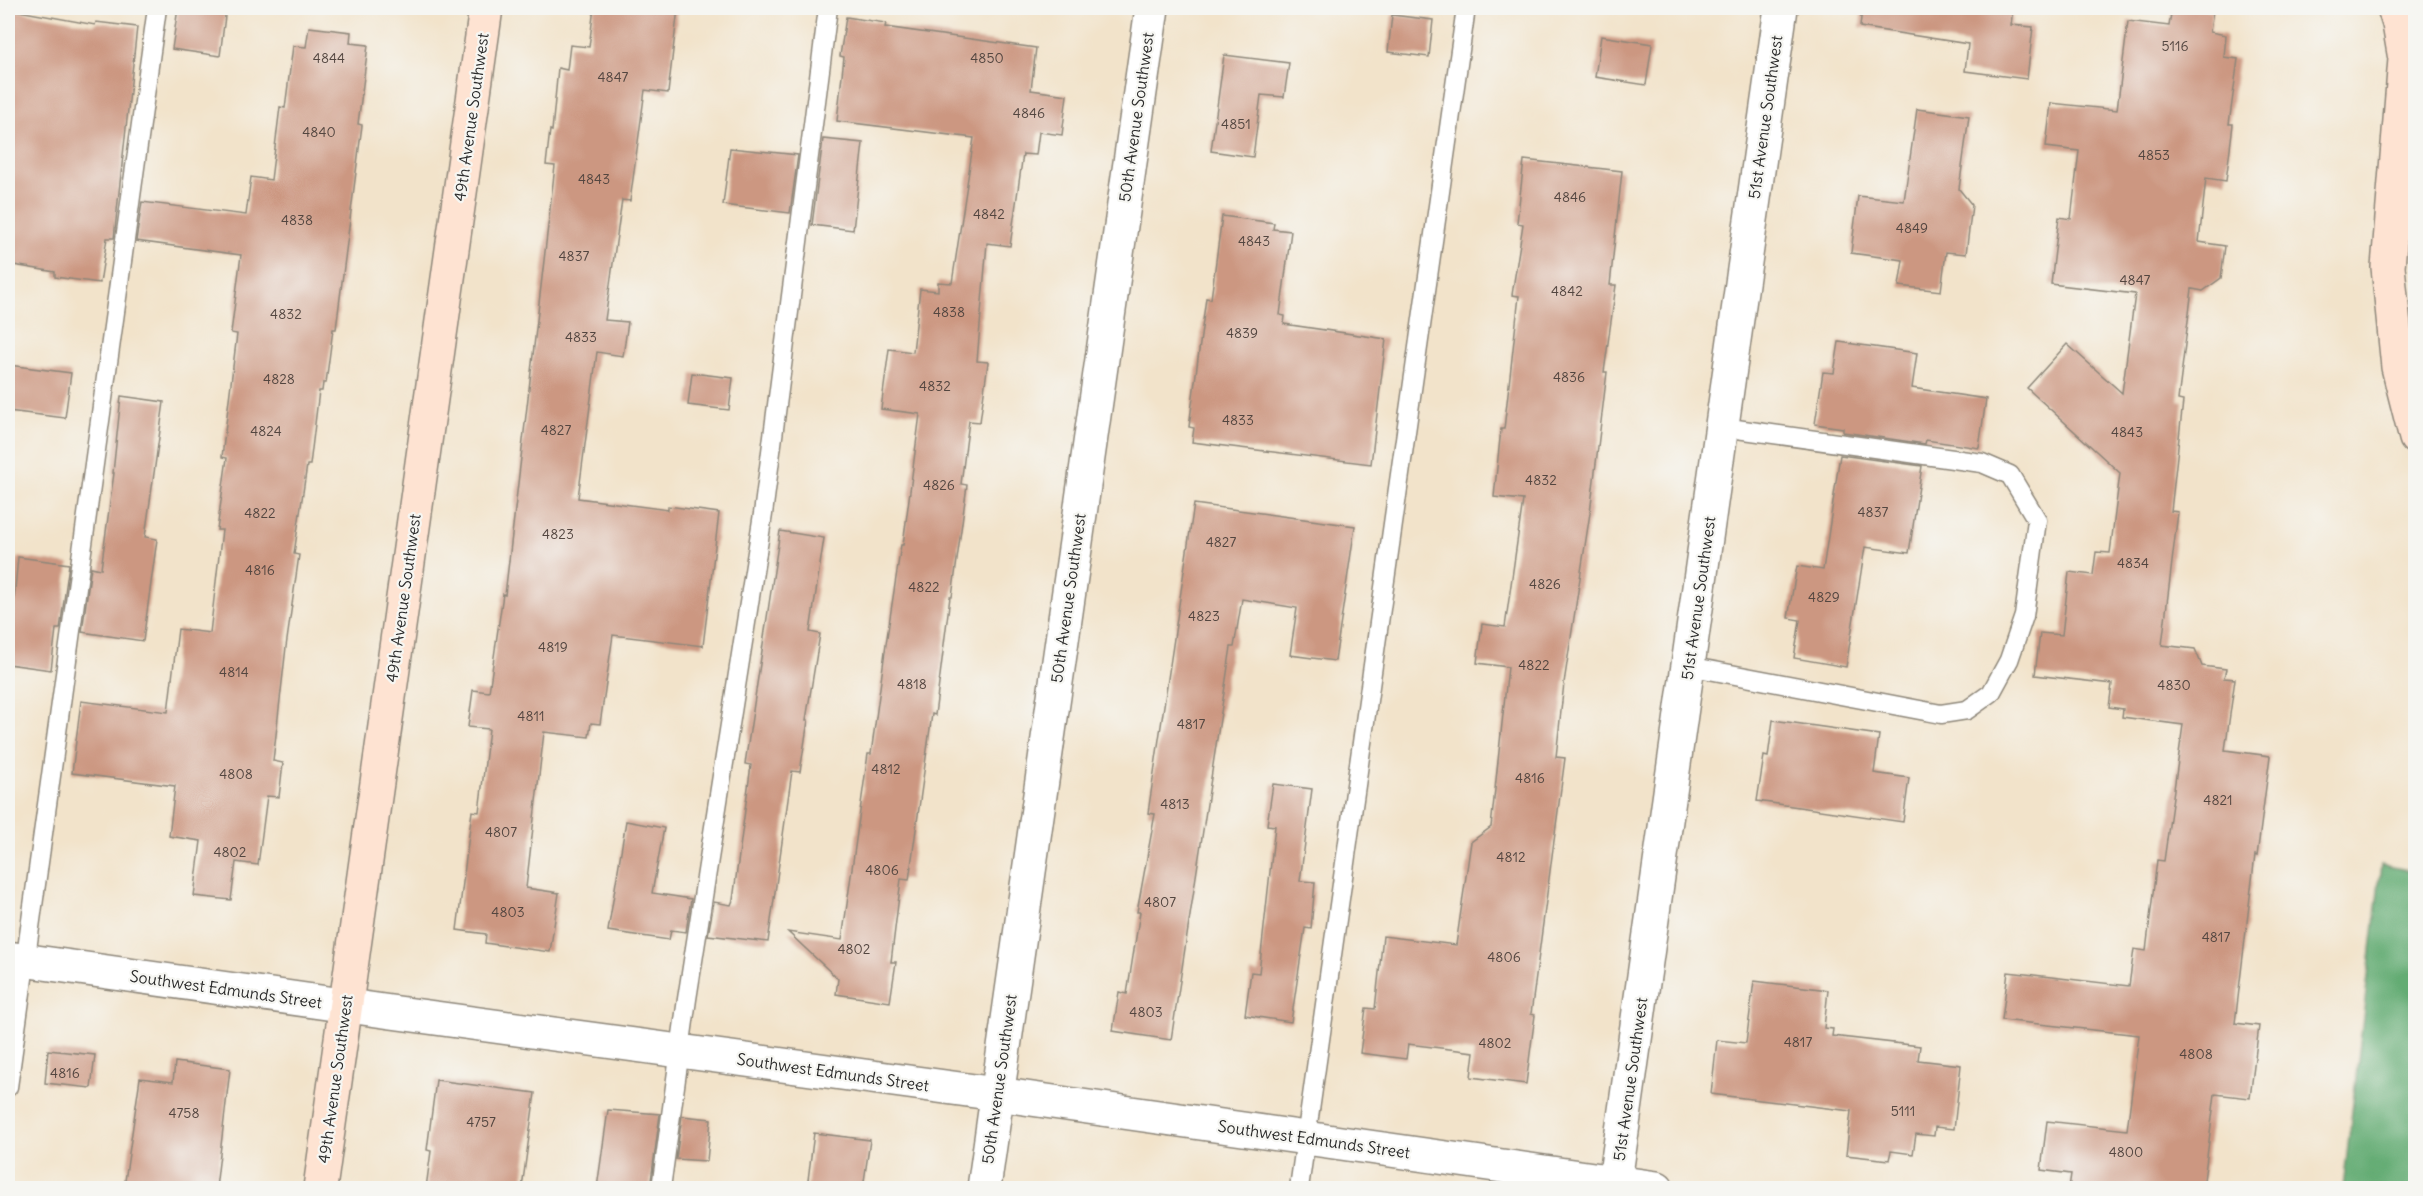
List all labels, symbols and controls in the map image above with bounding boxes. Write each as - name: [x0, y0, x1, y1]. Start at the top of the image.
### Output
- street label: 50th Avenue Southwest: [1114, 30, 1158, 203]
- street label: 49th Avenue Southwest: [449, 31, 493, 203]
- street label: 51st Avenue Southwest: [1744, 33, 1786, 200]
- house number: 5116: [2161, 37, 2189, 55]
- house number: 4844: [313, 49, 345, 67]
- house number: 4850: [970, 49, 1004, 67]
- house number: 4847: [598, 68, 629, 86]
- house number: 4846: [1013, 104, 1045, 122]
- house number: 4851: [1221, 115, 1251, 133]
- house number: 4840: [302, 123, 336, 141]
- house number: 4853: [2138, 146, 2170, 164]
- house number: 4843: [578, 170, 610, 188]
- house number: 4846: [1554, 188, 1586, 206]
- house number: 4842: [973, 205, 1005, 223]
- house number: 4838: [281, 211, 313, 229]
- house number: 4849: [1896, 219, 1928, 237]
- house number: 4843: [1238, 232, 1270, 250]
- house number: 4837: [559, 247, 590, 265]
- house number: 4847: [2120, 271, 2151, 289]
- house number: 4842: [1551, 282, 1583, 300]
- house number: 4838: [933, 303, 965, 321]
- house number: 4832: [270, 305, 302, 323]
- house number: 4839: [1226, 324, 1258, 342]
- house number: 4833: [565, 328, 597, 346]
- house number: 4836: [1553, 368, 1585, 386]
- house number: 4828: [263, 370, 295, 388]
- house number: 4832: [919, 377, 951, 395]
- house number: 4833: [1222, 411, 1254, 429]
- house number: 4827: [541, 421, 571, 439]
- house number: 4824: [250, 422, 282, 440]
- house number: 4843: [2111, 423, 2143, 441]
- house number: 4832: [1525, 471, 1557, 489]
- house number: 4826: [923, 476, 955, 494]
- house number: 4837: [1858, 503, 1889, 521]
- house number: 4822: [244, 504, 276, 522]
- street label: 50th Avenue Southwest: [1046, 511, 1090, 684]
- street label: 49th Avenue Southwest: [381, 512, 425, 684]
- street label: 51st Avenue Southwest: [1677, 514, 1719, 681]
- house number: 4823: [542, 525, 574, 543]
- house number: 4827: [1206, 533, 1236, 551]
- house number: 4834: [2117, 554, 2149, 572]
- house number: 4816: [245, 561, 275, 579]
- house number: 4826: [1529, 575, 1561, 593]
- house number: 4822: [908, 578, 940, 596]
- house number: 4829: [1808, 588, 1840, 606]
- house number: 4823: [1188, 607, 1220, 625]
- house number: 4819: [538, 638, 568, 656]
- house number: 4822: [1518, 656, 1550, 674]
- house number: 4814: [219, 663, 249, 681]
- house number: 4818: [897, 675, 927, 693]
- house number: 4830: [2157, 676, 2191, 694]
- house number: 4811: [517, 707, 545, 725]
- house number: 4817: [1177, 715, 1205, 733]
- house number: 4812: [871, 760, 901, 778]
- house number: 4808: [219, 765, 253, 783]
- house number: 4816: [1515, 769, 1545, 787]
- house number: 4821: [2203, 791, 2233, 809]
- house number: 4813: [1160, 795, 1190, 813]
- house number: 4807: [485, 823, 517, 841]
- house number: 4802: [213, 843, 247, 861]
- house number: 4812: [1496, 848, 1526, 866]
- house number: 4806: [865, 861, 899, 879]
- house number: 4807: [1144, 893, 1176, 911]
- house number: 4803: [491, 903, 525, 921]
- house number: 4817: [2202, 928, 2230, 946]
- house number: 4802: [837, 940, 871, 958]
- house number: 4806: [1487, 948, 1521, 966]
- street label: Southwest Edmunds Street: [129, 966, 324, 1012]
- street label: 50th Avenue Southwest: [977, 992, 1021, 1165]
- street label: 49th Avenue Southwest: [313, 993, 357, 1165]
- street label: 51st Avenue Southwest: [1609, 995, 1651, 1162]
- house number: 4803: [1129, 1003, 1163, 1021]
- house number: 4817: [1784, 1033, 1812, 1051]
- house number: 4802: [1478, 1034, 1512, 1052]
- house number: 4808: [2179, 1045, 2213, 1063]
- street label: Southwest Edmunds Street: [736, 1049, 931, 1095]
- house number: 4816: [50, 1064, 80, 1082]
- house number: 5111: [1891, 1102, 1915, 1120]
- house number: 4758: [169, 1104, 199, 1122]
- house number: 4757: [466, 1113, 496, 1131]
- street label: Southwest Edmunds Street: [1217, 1116, 1412, 1162]
- house number: 4800: [2109, 1143, 2143, 1161]

